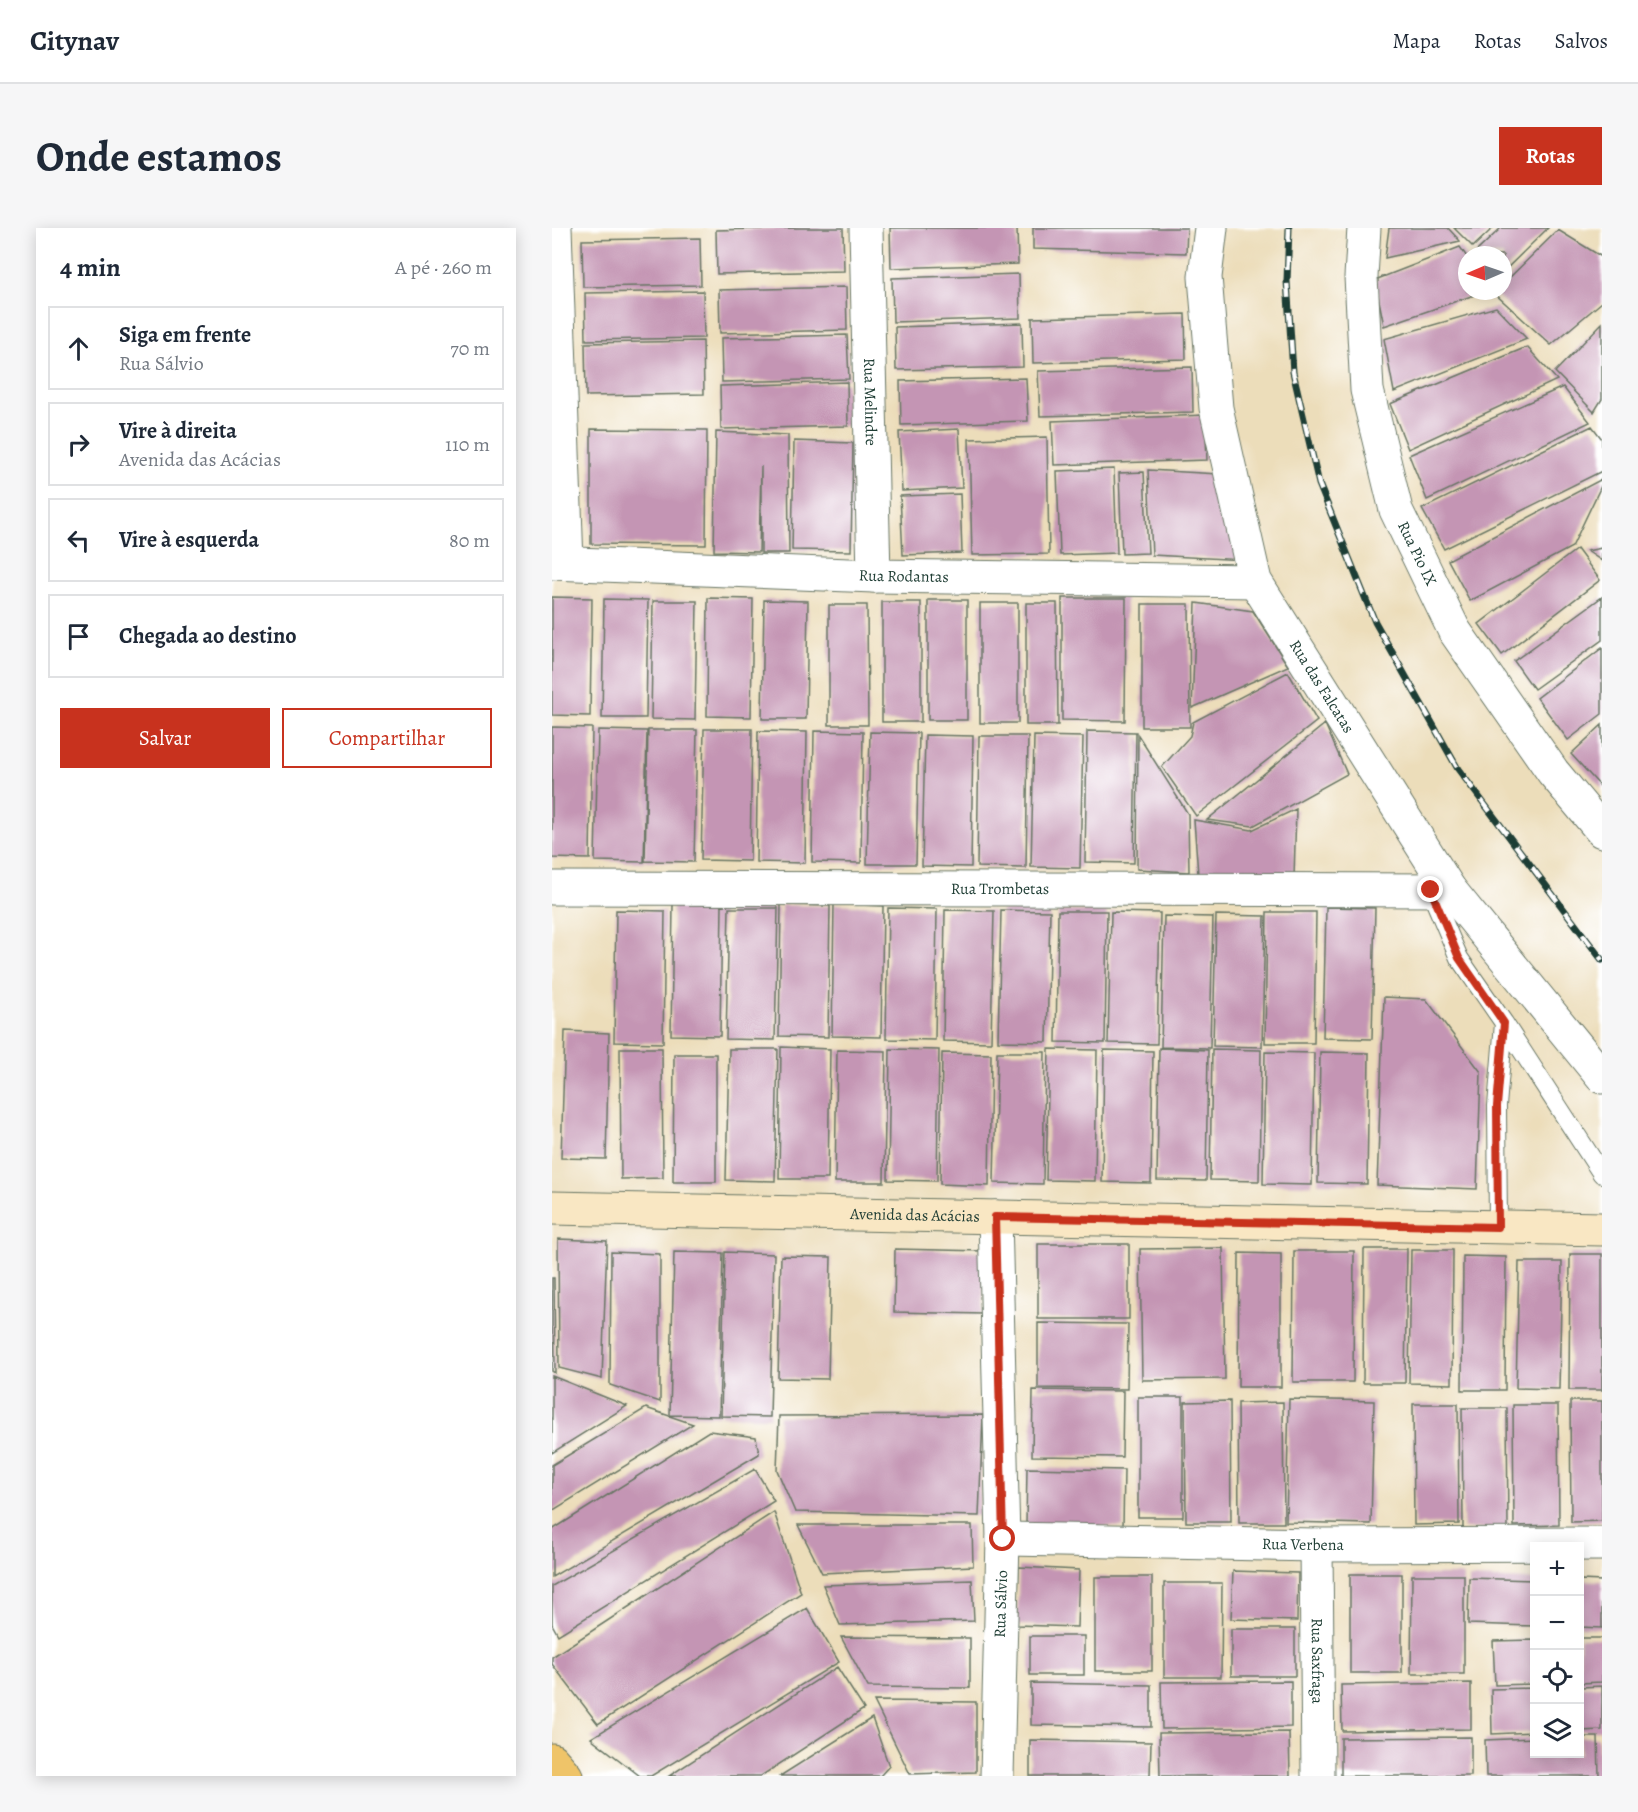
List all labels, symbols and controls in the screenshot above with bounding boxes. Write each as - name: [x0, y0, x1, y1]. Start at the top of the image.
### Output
- text: Citynav: [30, 22, 119, 60]
- text: Mapa: [1392, 27, 1441, 55]
- text: Rotas: [1474, 27, 1521, 55]
- text: Salvos: [1554, 27, 1608, 55]
- button: Rotas: [1499, 127, 1602, 185]
- text: Onde estamos: [36, 128, 282, 185]
- north arrow: [1458, 246, 1512, 300]
- text: 4 min: [60, 250, 121, 285]
- text: A pé · 260 m: [395, 254, 492, 281]
- text: Siga em frente: [119, 320, 251, 350]
- icon: ahead: [62, 332, 95, 365]
- text: 70 m: [450, 335, 490, 362]
- text: Rua Sálvio: [119, 350, 204, 377]
- street label: Rua Melindre: [858, 358, 882, 446]
- text: Vire à direita: [119, 416, 237, 446]
- icon: right: [62, 428, 95, 461]
- text: 110 m: [445, 431, 490, 458]
- text: Avenida das Acácias: [119, 446, 281, 473]
- street label: Rua Pio IX: [1392, 518, 1442, 590]
- icon: left: [62, 524, 95, 557]
- text: Vire à esquerda: [119, 525, 259, 555]
- text: 80 m: [449, 527, 490, 554]
- street label: Rua Rodantas: [858, 564, 949, 588]
- icon: arrive: [62, 620, 95, 653]
- text: Chegada ao destino: [119, 621, 297, 651]
- street label: Rua das Falcatas: [1284, 636, 1359, 737]
- button: Salvar: [60, 708, 270, 768]
- button: Compartilhar: [282, 708, 492, 768]
- route end: [1417, 876, 1443, 902]
- street label: Rua Trombetas: [951, 878, 1049, 900]
- street label: Avenida das Acácias: [849, 1203, 980, 1228]
- route start: [989, 1525, 1015, 1551]
- street label: Rua Verbena: [1262, 1533, 1345, 1556]
- map controls: [1530, 1542, 1584, 1758]
- button: +: [1530, 1542, 1584, 1596]
- street label: Rua Sálvio: [989, 1570, 1013, 1638]
- button: −: [1530, 1596, 1584, 1650]
- street label: Rua Saxfraga: [1306, 1618, 1328, 1705]
- button: locate: [1530, 1650, 1584, 1704]
- button: layers: [1530, 1704, 1584, 1758]

